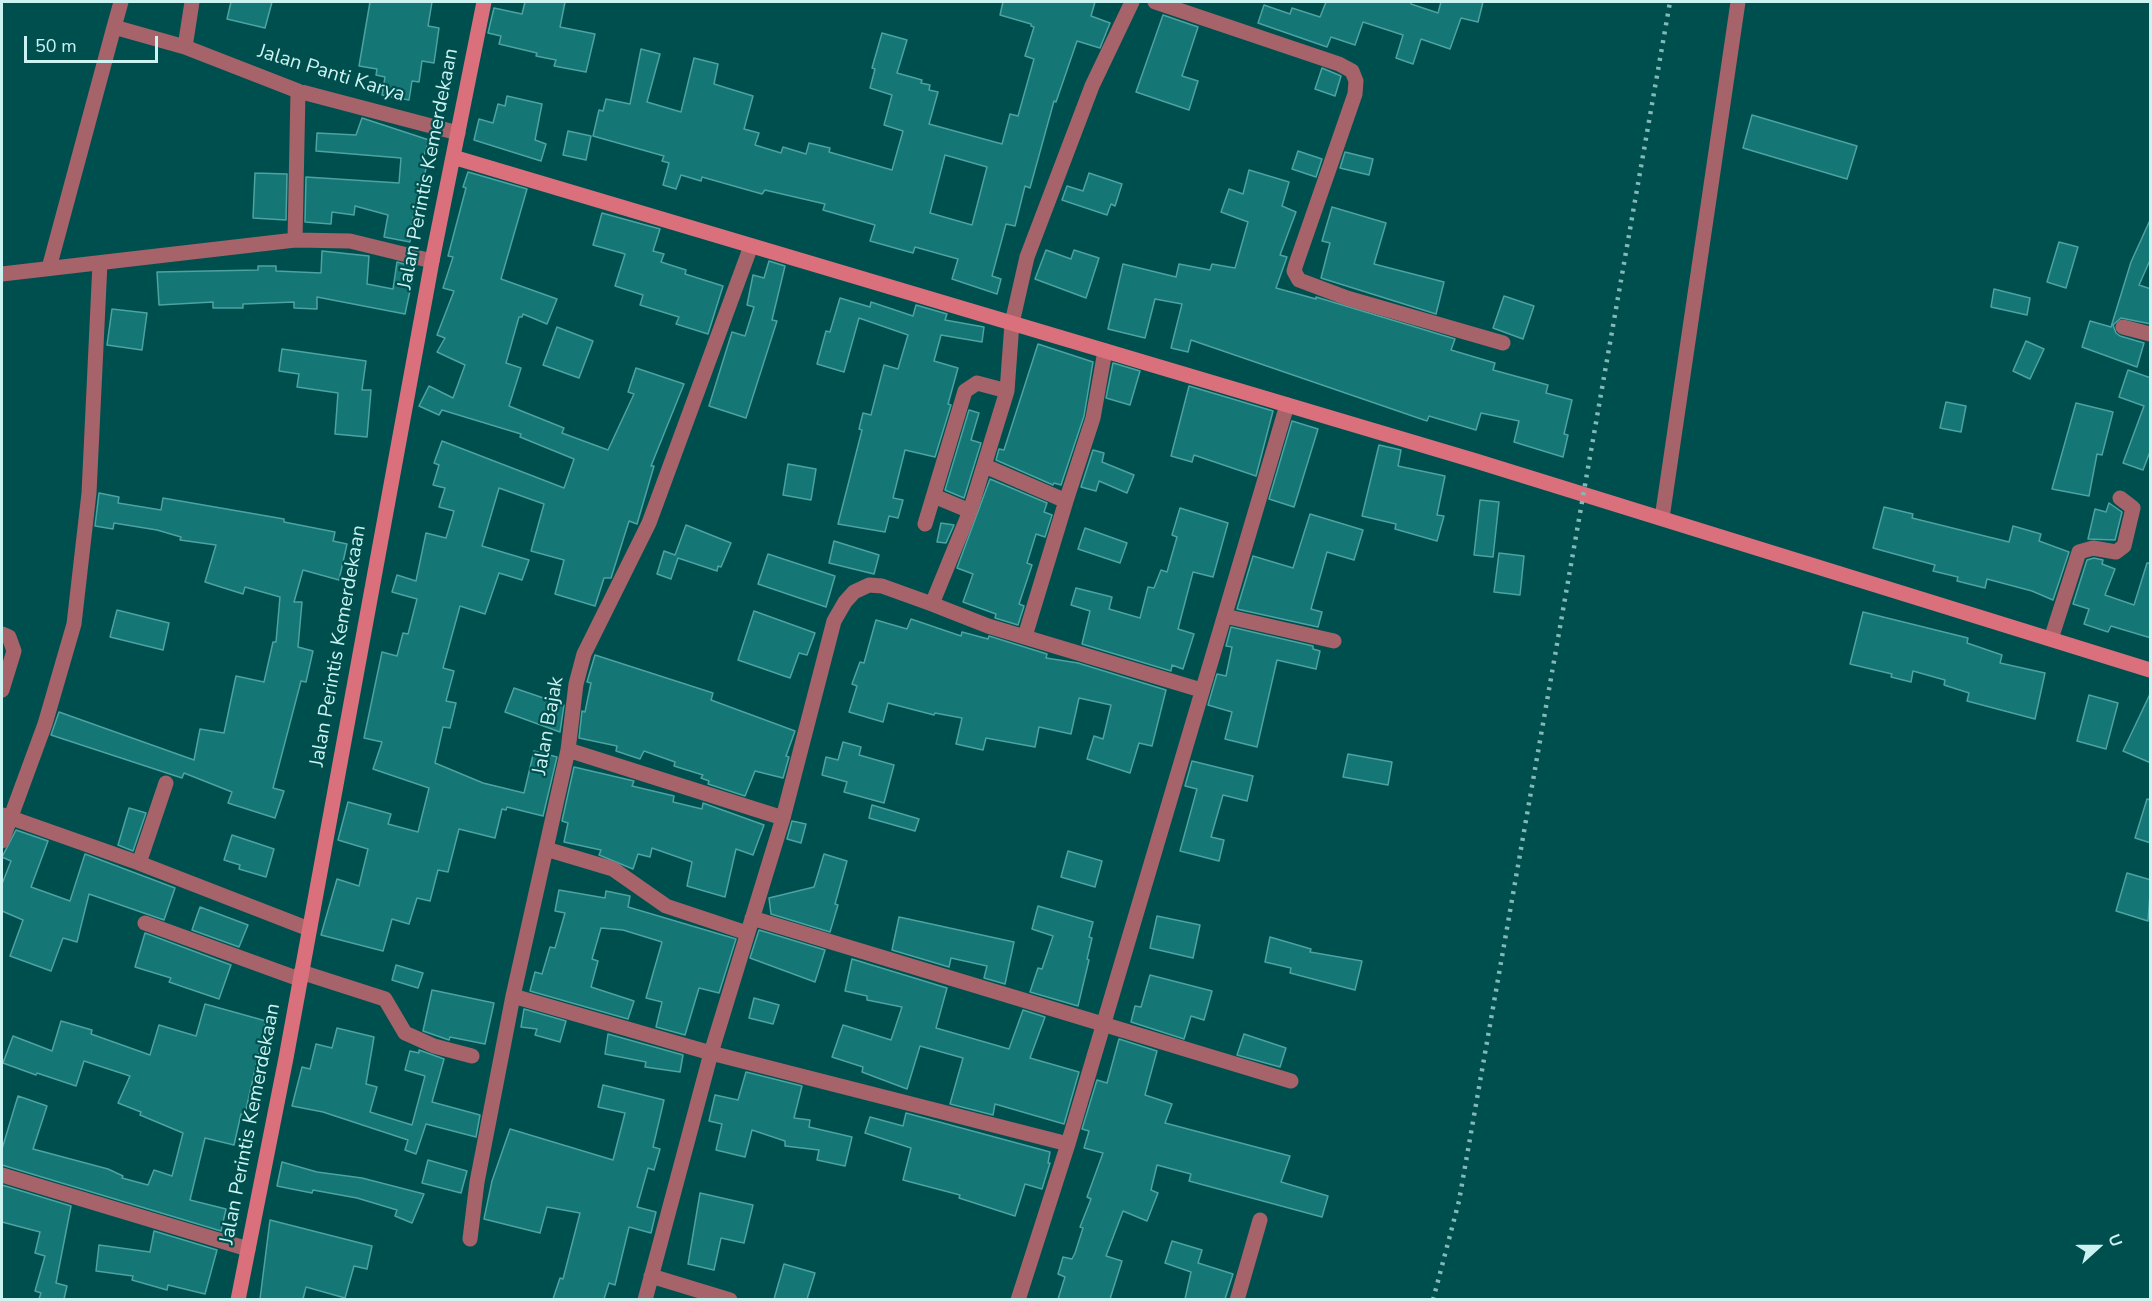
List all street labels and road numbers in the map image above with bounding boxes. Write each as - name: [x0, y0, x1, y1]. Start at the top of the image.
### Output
- street label: Jalan Panti Karya: [255, 40, 407, 108]
- street label: Jalan Perintis Kemerdekaan: [394, 46, 464, 292]
- street label: Jalan Perintis Kemerdekaan: [306, 523, 372, 769]
- street label: Jalan Bajak: [529, 675, 569, 777]
- street label: Jalan Perintis Kemerdekaan: [216, 1001, 286, 1247]

